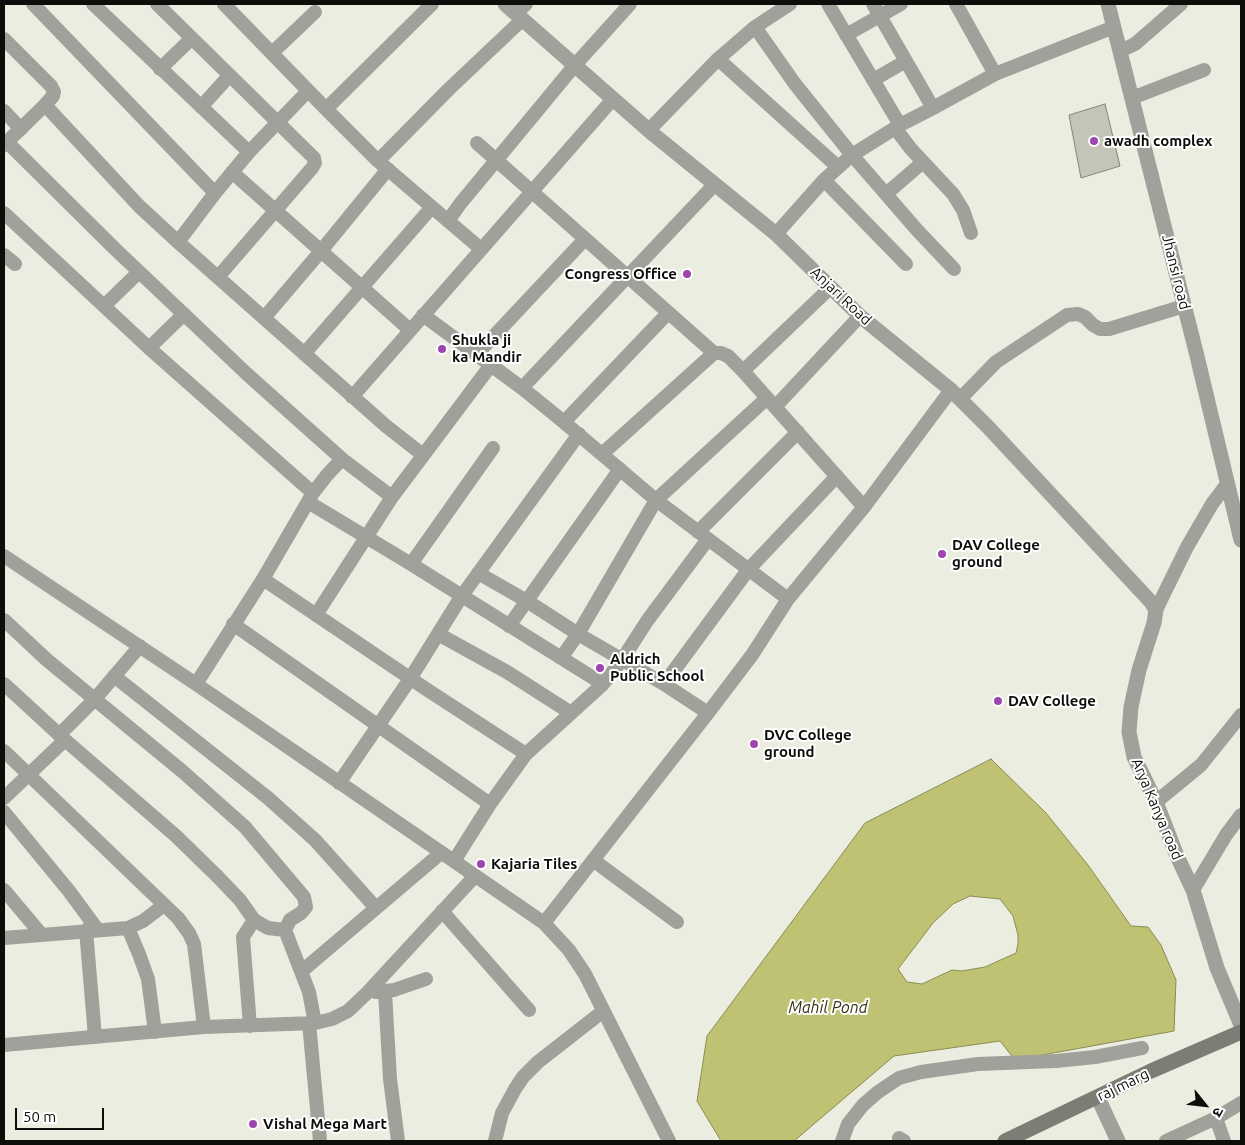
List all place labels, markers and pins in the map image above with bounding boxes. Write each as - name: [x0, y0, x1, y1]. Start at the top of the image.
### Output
- place label: awadh complex: [1104, 132, 1212, 150]
- marker: awadh complex: [1088, 135, 1100, 147]
- place label: Congress Office: [565, 265, 677, 283]
- marker: Congress Office: [681, 268, 693, 280]
- place label: Shukla ji ka Mandir: [452, 331, 522, 366]
- marker: Shukla ji ka Mandir: [436, 343, 448, 355]
- place label: DAV College ground: [952, 536, 1040, 571]
- marker: DAV College ground: [936, 548, 948, 560]
- place label: Aldrich Public School: [610, 650, 704, 685]
- marker: Aldrich Public School: [594, 662, 606, 674]
- place label: DAV College: [1008, 692, 1096, 710]
- marker: DAV College: [992, 695, 1004, 707]
- place label: DVC College ground: [764, 726, 852, 761]
- marker: DVC College ground: [748, 738, 760, 750]
- place label: Kajaria Tiles: [491, 855, 577, 873]
- marker: Kajaria Tiles: [475, 858, 487, 870]
- place label: Vishal Mega Mart: [263, 1115, 387, 1133]
- marker: Vishal Mega Mart: [247, 1118, 259, 1130]

